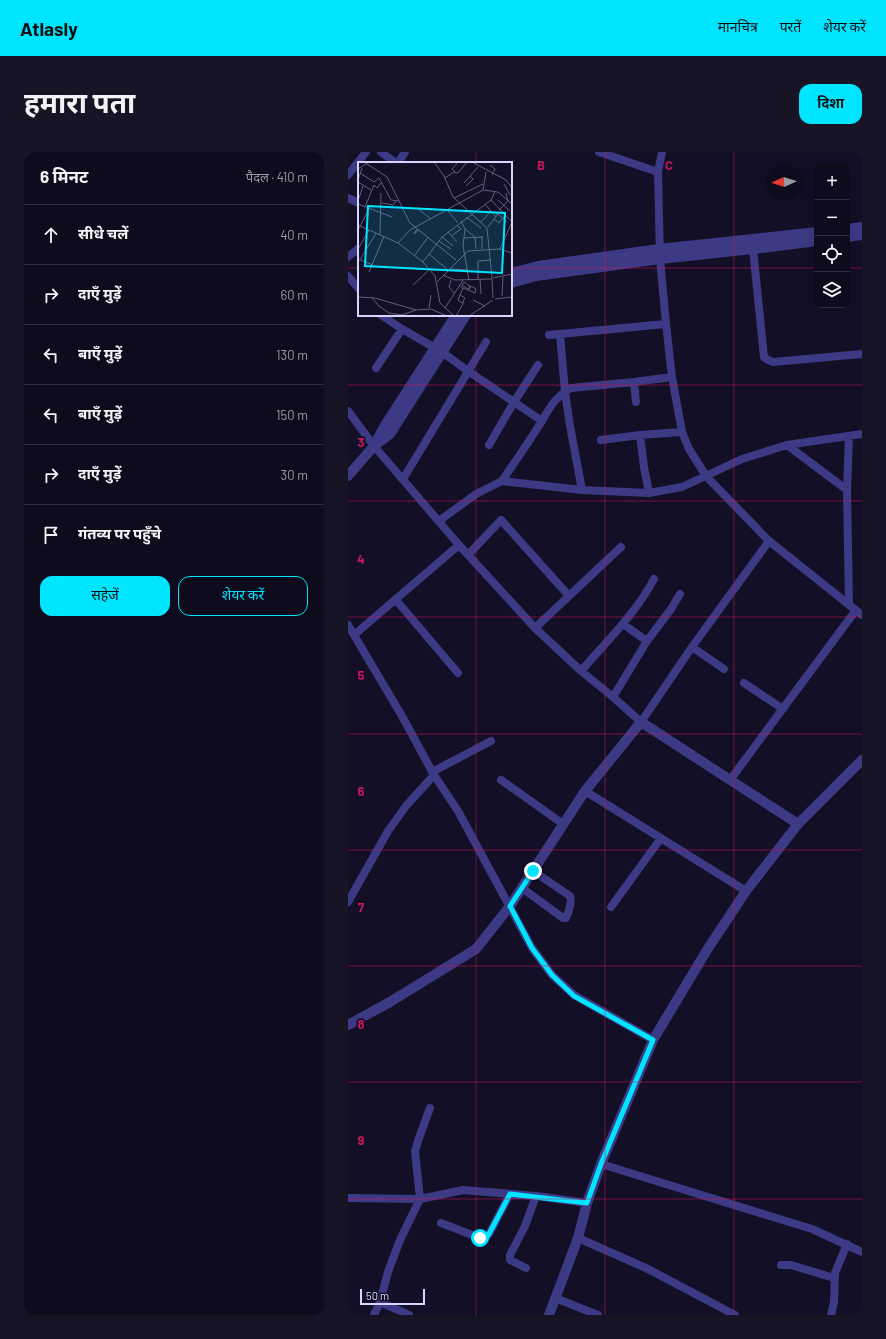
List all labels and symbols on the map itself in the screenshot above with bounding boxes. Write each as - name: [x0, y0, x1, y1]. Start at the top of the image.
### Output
- text: B: [537, 157, 545, 173]
- text: C: [665, 157, 673, 173]
- inset map: [358, 162, 512, 316]
- north arrow: [766, 164, 802, 200]
- text: 3: [357, 434, 365, 450]
- text: 4: [357, 551, 365, 567]
- text: 5: [357, 667, 365, 683]
- text: 6: [358, 783, 365, 799]
- route end: [524, 862, 542, 880]
- text: 7: [358, 899, 365, 915]
- text: 8: [357, 1016, 365, 1032]
- text: 9: [358, 1132, 365, 1148]
- route start: [471, 1229, 489, 1247]
- scale bar: [360, 1287, 425, 1306]

